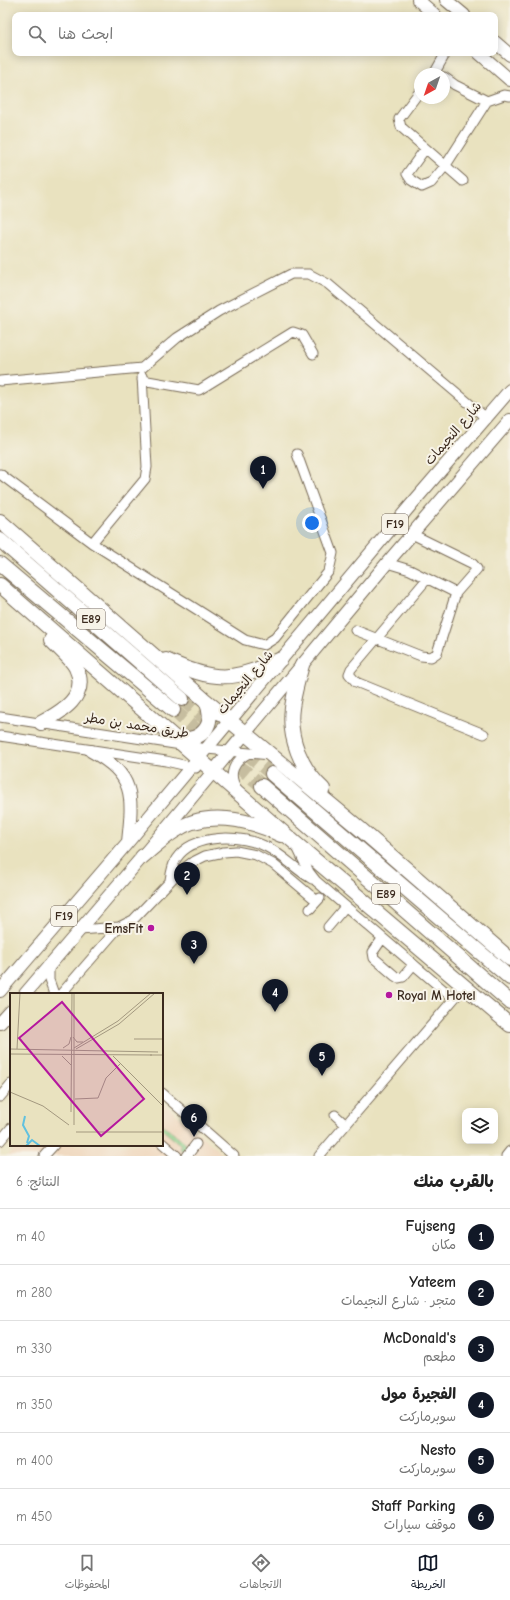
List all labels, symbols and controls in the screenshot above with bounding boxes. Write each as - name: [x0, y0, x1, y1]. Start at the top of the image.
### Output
- search box: [12, 12, 498, 56]
- icon: search: [26, 23, 48, 45]
- text: ابحث هنا: [58, 25, 113, 43]
- north arrow: [414, 68, 450, 104]
- street label: شارع النجيمات: [422, 398, 486, 469]
- pin: 1: [250, 456, 276, 489]
- your location: [302, 513, 322, 533]
- road number: F19: [382, 514, 408, 534]
- road number: E89: [77, 609, 105, 629]
- street label: شارع النجيمات: [214, 647, 278, 718]
- street label: طريق محمد بن مطر: [83, 709, 190, 742]
- pin: 2: [174, 862, 200, 895]
- road number: E89: [372, 884, 400, 904]
- road number: F19: [51, 906, 77, 926]
- place label: EmsFit: [104, 921, 144, 936]
- marker: EmsFit: [146, 923, 156, 933]
- pin: 3: [181, 931, 207, 964]
- pin: 4: [262, 979, 288, 1012]
- place label: Royal M Hotel: [397, 988, 476, 1003]
- marker: Royal M Hotel: [384, 990, 394, 1000]
- inset map: [10, 993, 163, 1146]
- pin: 5: [309, 1043, 335, 1076]
- pin: 6: [181, 1104, 207, 1137]
- map controls: [462, 1108, 498, 1144]
- button: layers: [462, 1108, 498, 1144]
- text: بالقرب منك: [413, 1172, 494, 1191]
- text: النتائج: 6: [16, 1174, 60, 1189]
- text: Fujseng: [405, 1217, 456, 1235]
- text: 40 m: [16, 1229, 45, 1244]
- text: 1: [478, 1229, 484, 1244]
- text: مكان: [432, 1237, 456, 1252]
- text: Yateem: [409, 1273, 456, 1291]
- text: 280 m: [16, 1285, 53, 1300]
- text: 2: [478, 1285, 484, 1300]
- text: متجر · شارع النجيمات: [341, 1293, 456, 1308]
- text: McDonald's: [383, 1329, 456, 1347]
- text: 330 m: [16, 1341, 52, 1356]
- text: 3: [478, 1341, 484, 1356]
- text: مطعم: [423, 1349, 456, 1364]
- text: الفجيرة مول: [381, 1385, 456, 1403]
- text: 350 m: [16, 1397, 53, 1412]
- text: 4: [478, 1397, 484, 1412]
- text: سوبرماركت: [399, 1409, 456, 1424]
- text: Nesto: [420, 1441, 456, 1459]
- text: 400 m: [16, 1453, 53, 1468]
- text: 5: [478, 1453, 484, 1468]
- text: سوبرماركت: [399, 1461, 456, 1476]
- text: Staff Parking: [371, 1497, 456, 1515]
- text: 450 m: [16, 1509, 52, 1524]
- text: 6: [478, 1509, 484, 1524]
- text: موقف سيارات: [384, 1517, 456, 1532]
- tab: المحفوظات: [65, 1552, 110, 1594]
- tab: الاتجاهات: [239, 1552, 282, 1594]
- tab: الخريطة: [411, 1552, 445, 1594]

